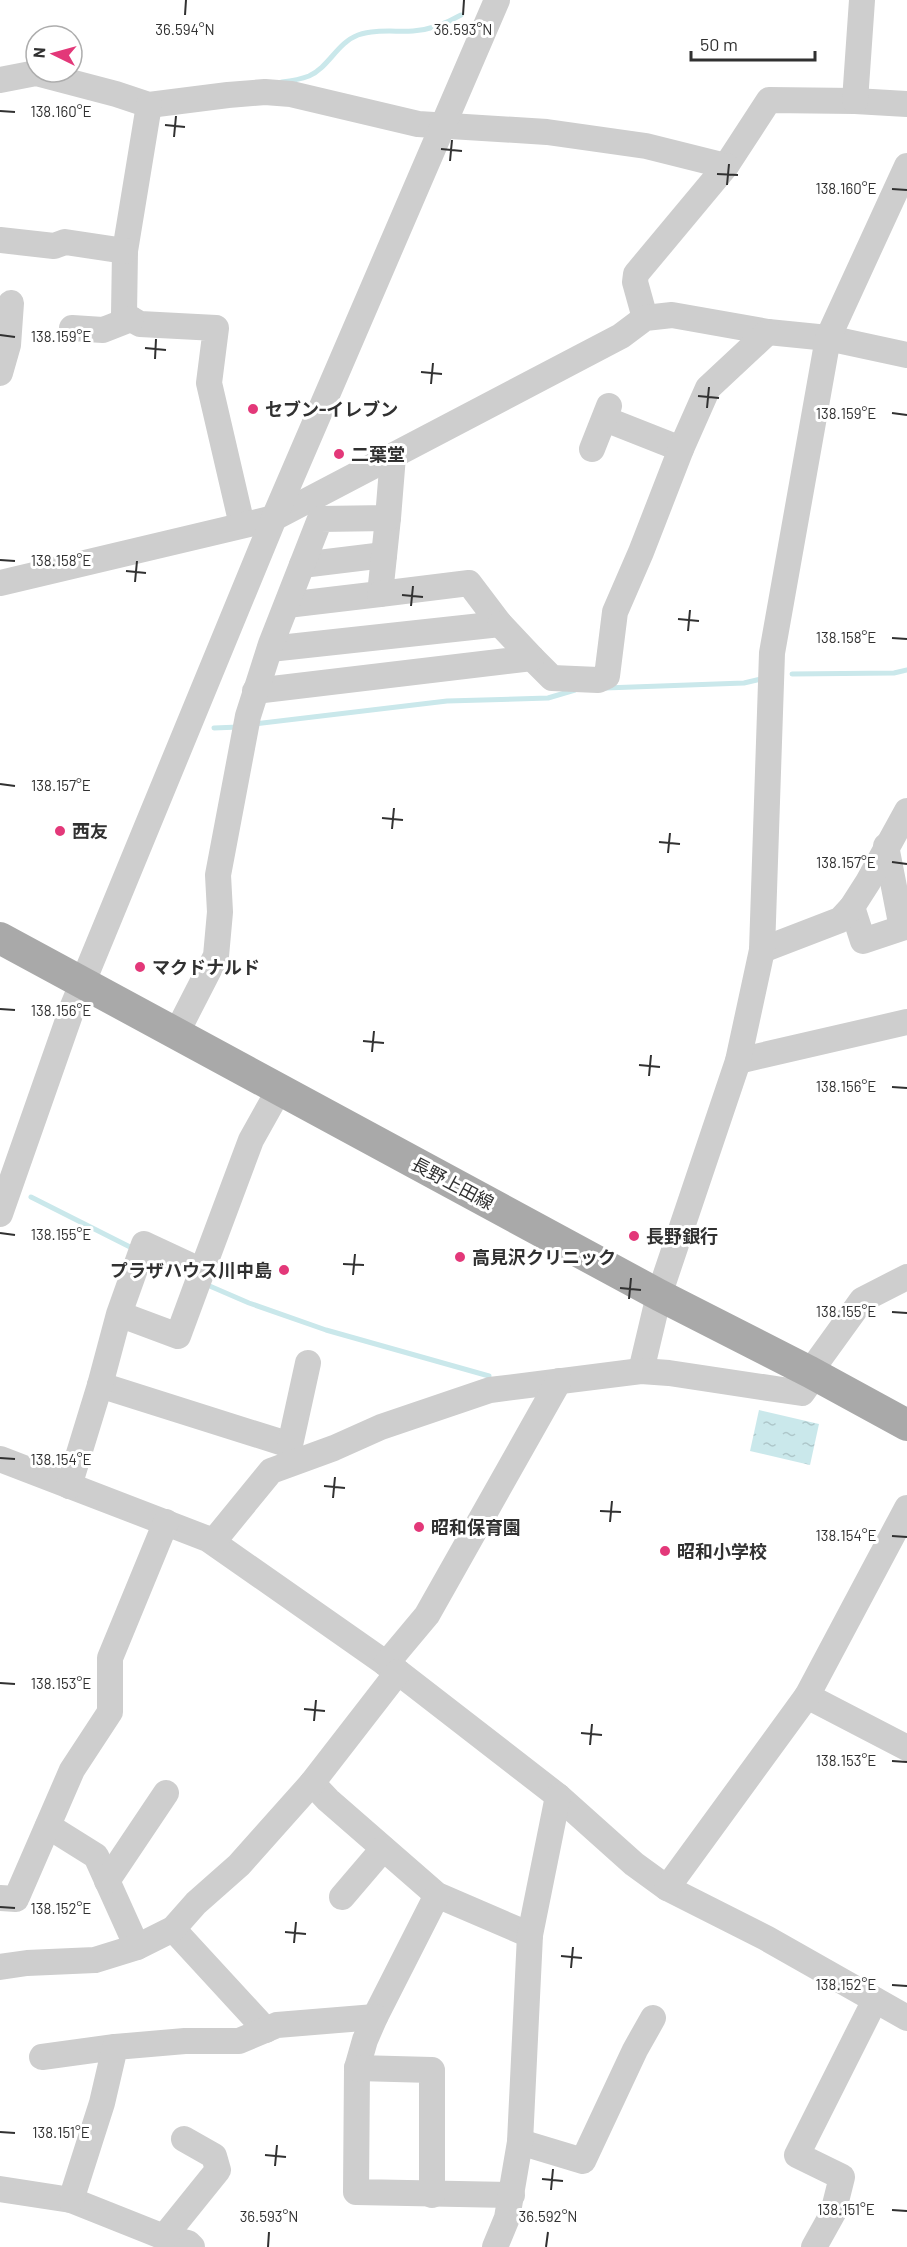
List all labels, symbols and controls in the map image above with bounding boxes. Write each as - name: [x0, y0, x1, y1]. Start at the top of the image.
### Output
- text: 36.594°N: [155, 20, 215, 38]
- text: 36.593°N: [434, 20, 492, 38]
- north arrow: [24, 24, 84, 84]
- scale bar: [691, 24, 816, 62]
- text: 50 m: [700, 33, 738, 55]
- text: N: [29, 47, 48, 59]
- text: 138.160°E: [30, 102, 92, 120]
- text: 138.160°E: [815, 179, 877, 197]
- text: 138.159°E: [31, 327, 91, 345]
- place label: セブン-イレブン: [265, 398, 398, 420]
- marker: セブン-イレブン: [246, 402, 260, 416]
- text: 138.159°E: [816, 404, 876, 422]
- place label: 二葉堂: [351, 443, 405, 465]
- marker: 二葉堂: [332, 447, 346, 461]
- text: 138.158°E: [31, 551, 91, 569]
- text: 138.158°E: [816, 628, 876, 646]
- text: 138.157°E: [31, 776, 91, 794]
- place label: 西友: [72, 820, 108, 842]
- marker: 西友: [53, 824, 67, 838]
- text: 138.157°E: [816, 853, 876, 871]
- place label: マクドナルド: [152, 956, 260, 978]
- marker: マクドナルド: [133, 960, 147, 974]
- text: 138.156°E: [31, 1001, 91, 1019]
- text: 138.156°E: [816, 1077, 876, 1095]
- street label: 長野上田線: [408, 1152, 498, 1214]
- text: 138.155°E: [31, 1225, 91, 1243]
- place label: 長野銀行: [646, 1225, 718, 1247]
- marker: 長野銀行: [627, 1229, 641, 1243]
- place label: 高見沢クリニック: [472, 1246, 616, 1268]
- marker: 高見沢クリニック: [453, 1250, 467, 1264]
- place label: プラザハウス川中島: [110, 1259, 272, 1281]
- marker: プラザハウス川中島: [277, 1263, 291, 1277]
- text: 138.155°E: [816, 1302, 876, 1320]
- text: 138.154°E: [31, 1450, 91, 1468]
- place label: 昭和保育園: [431, 1516, 521, 1538]
- marker: 昭和保育園: [412, 1520, 426, 1534]
- text: 138.154°E: [816, 1526, 876, 1544]
- place label: 昭和小学校: [677, 1540, 767, 1562]
- marker: 昭和小学校: [658, 1544, 672, 1558]
- text: 138.153°E: [31, 1674, 91, 1692]
- text: 138.153°E: [816, 1751, 876, 1769]
- text: 138.152°E: [31, 1899, 91, 1917]
- text: 138.152°E: [816, 1975, 876, 1993]
- text: 138.151°E: [32, 2123, 90, 2141]
- text: 138.151°E: [817, 2200, 875, 2218]
- text: 36.593°N: [240, 2207, 298, 2225]
- text: 36.592°N: [518, 2207, 578, 2225]

